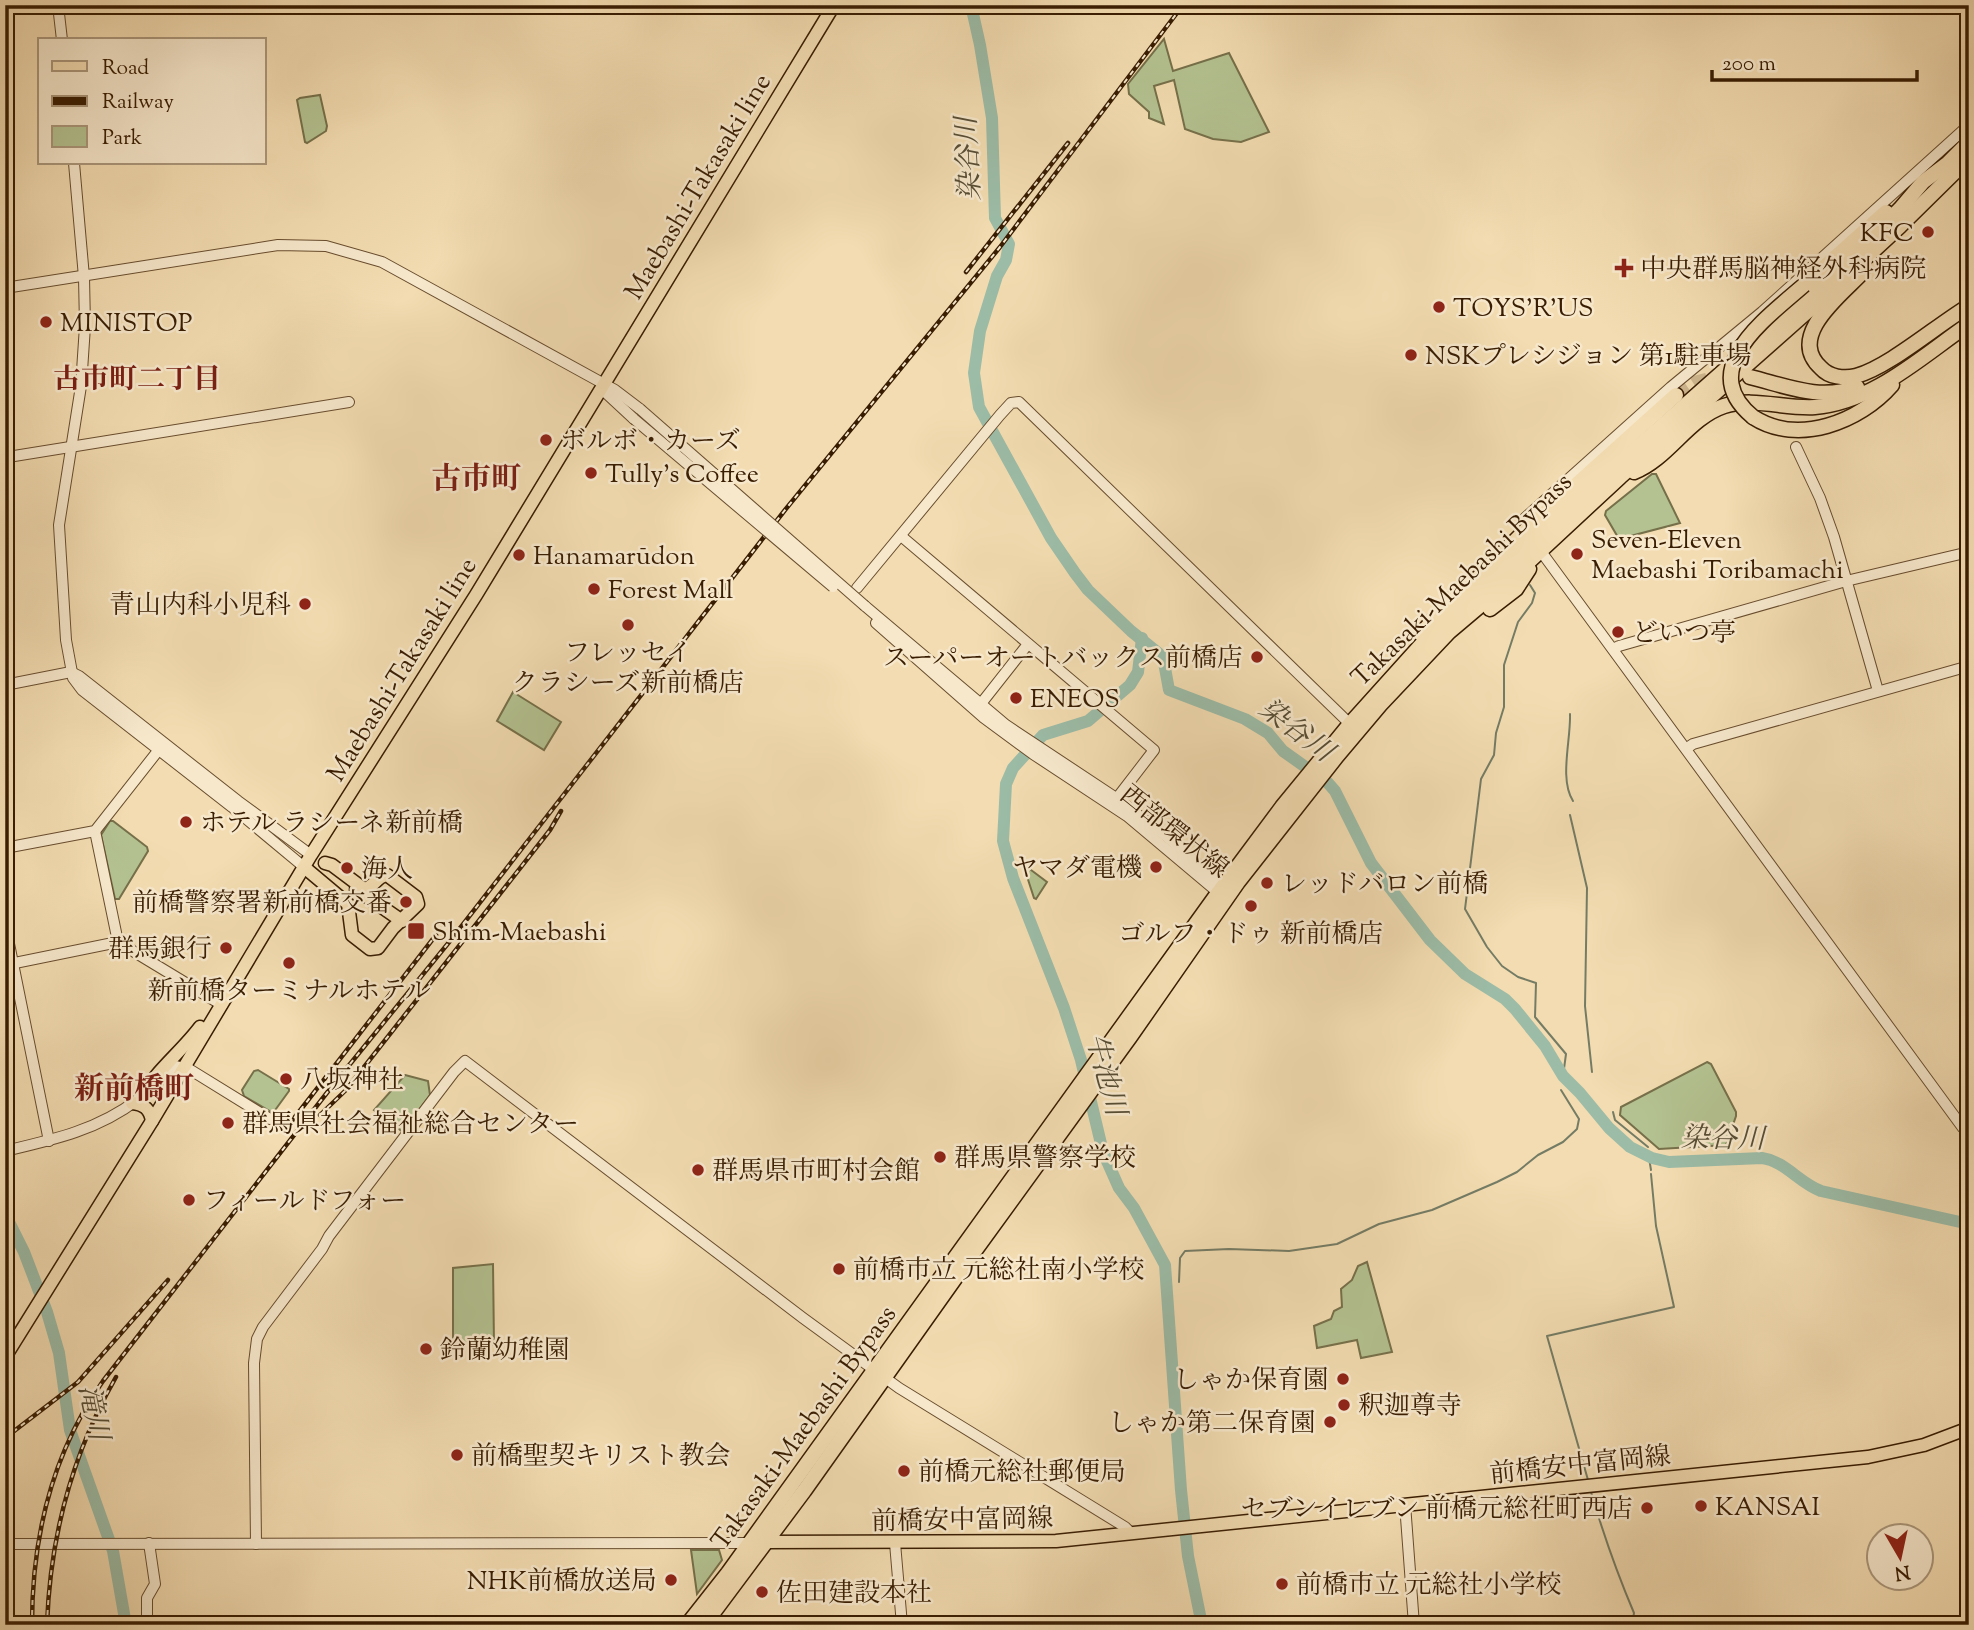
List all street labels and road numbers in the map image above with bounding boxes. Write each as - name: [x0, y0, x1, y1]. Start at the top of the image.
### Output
- street label: Maebashi-Takasaki line: [617, 67, 781, 307]
- street label: Takasaki-Maebashi Bypass: [1344, 465, 1581, 696]
- street label: Maebashi-Takasaki line: [319, 551, 487, 790]
- street label: 西部環状線: [1111, 778, 1236, 888]
- street label: Takasaki-Maebashi Bypass: [704, 1299, 907, 1558]
- street label: 前橋安中富岡線: [1488, 1439, 1673, 1494]
- street label: 前橋安中富岡線: [871, 1501, 1053, 1542]

